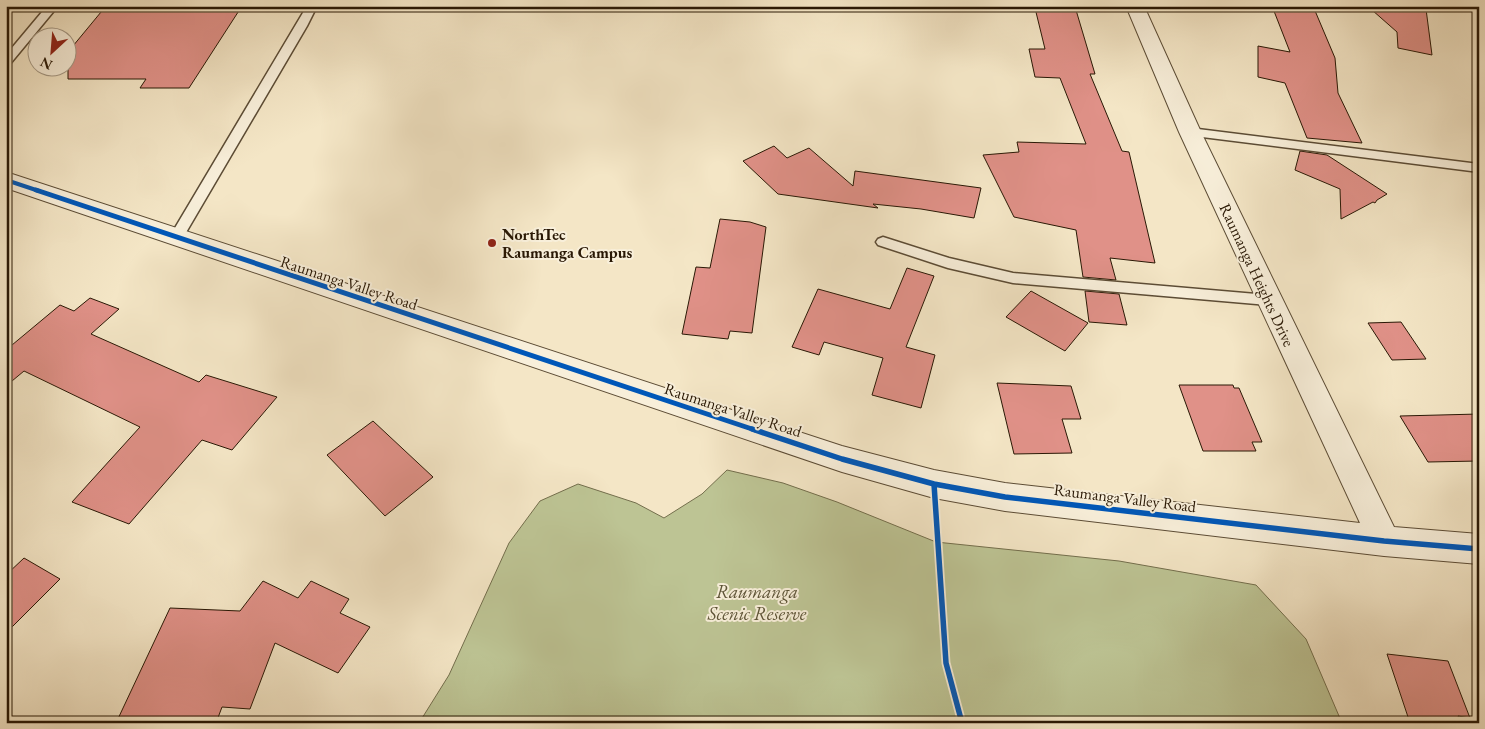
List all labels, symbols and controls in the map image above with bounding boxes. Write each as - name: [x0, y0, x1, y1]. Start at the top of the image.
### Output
- north arrow: [28, 28, 78, 78]
- text: N: [37, 53, 55, 74]
- street label: Raumanga Heights Drive: [1215, 200, 1299, 350]
- place label: NorthTec Raumanga Campus: [502, 224, 632, 263]
- marker: NorthTec Raumanga Campus: [486, 237, 498, 249]
- street label: Raumanga Valley Road: [278, 251, 421, 315]
- street label: Raumanga Valley Road: [662, 378, 805, 442]
- street label: Raumanga Valley Road: [1053, 479, 1198, 517]
- park label: Raumanga Scenic Reserve: [707, 579, 807, 626]

